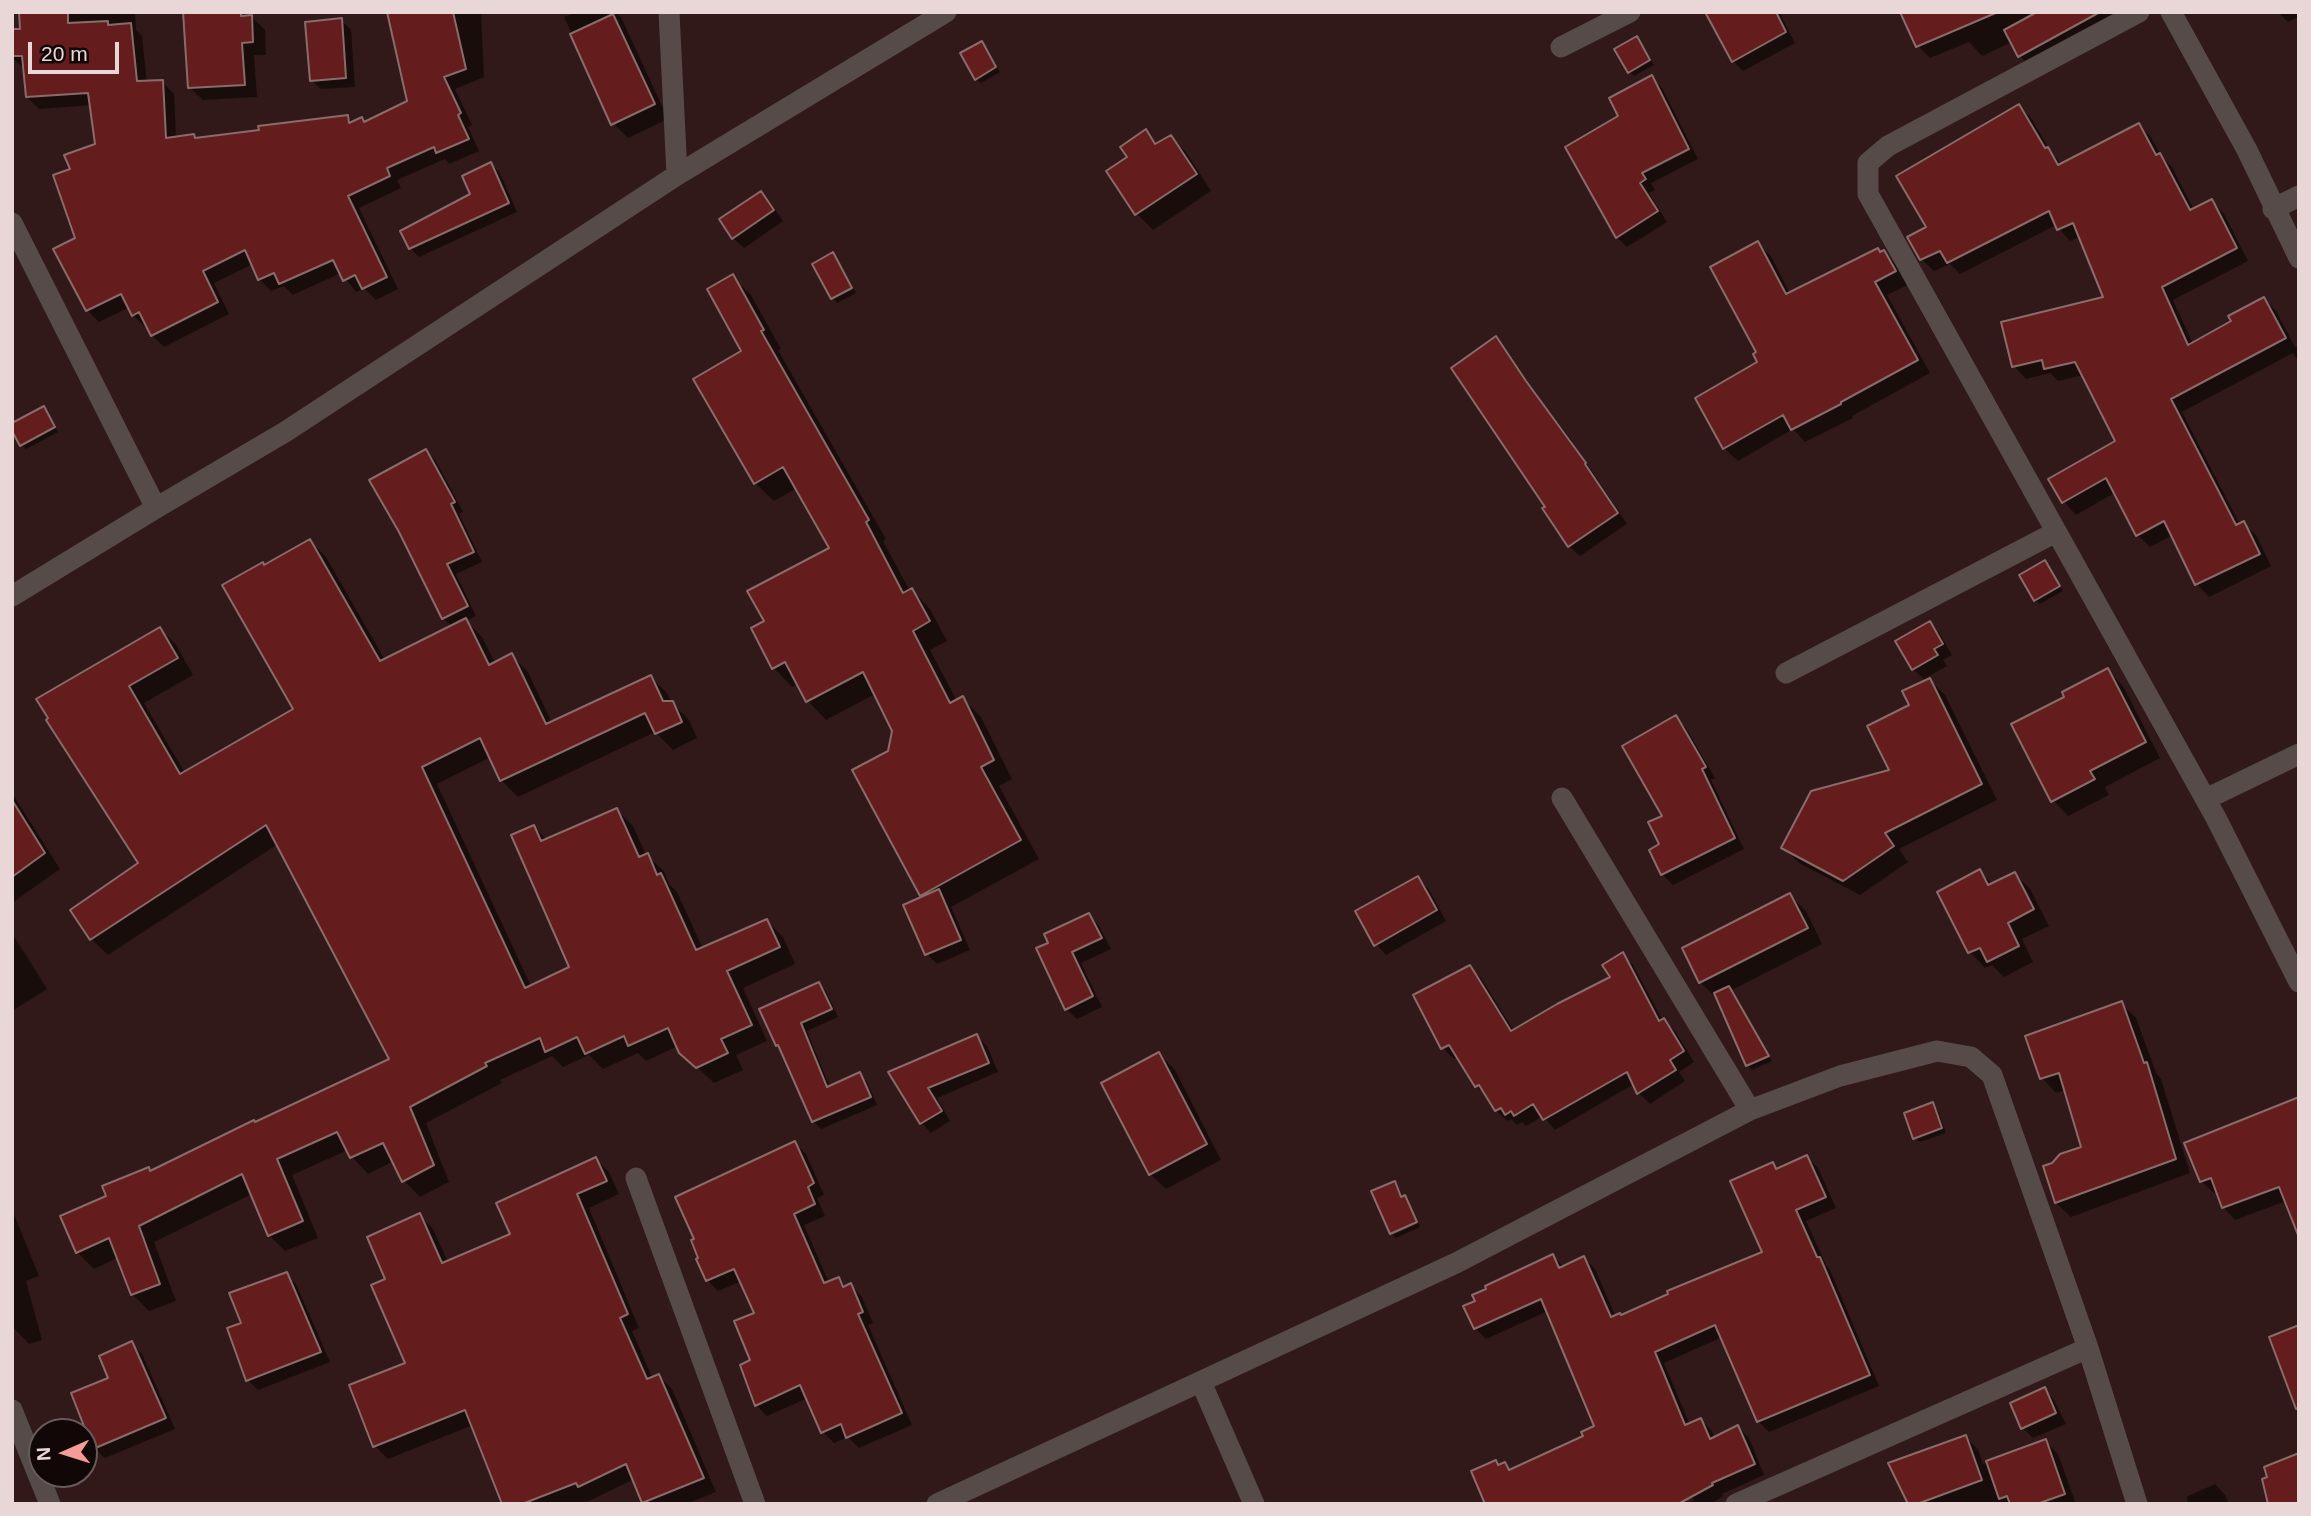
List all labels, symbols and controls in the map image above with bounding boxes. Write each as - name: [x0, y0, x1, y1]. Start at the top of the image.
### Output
- scale bar: [32, 28, 122, 72]
- text: 20 m: [41, 42, 88, 65]
- north arrow: [28, 1418, 98, 1488]
- text: N: [33, 1447, 54, 1461]

